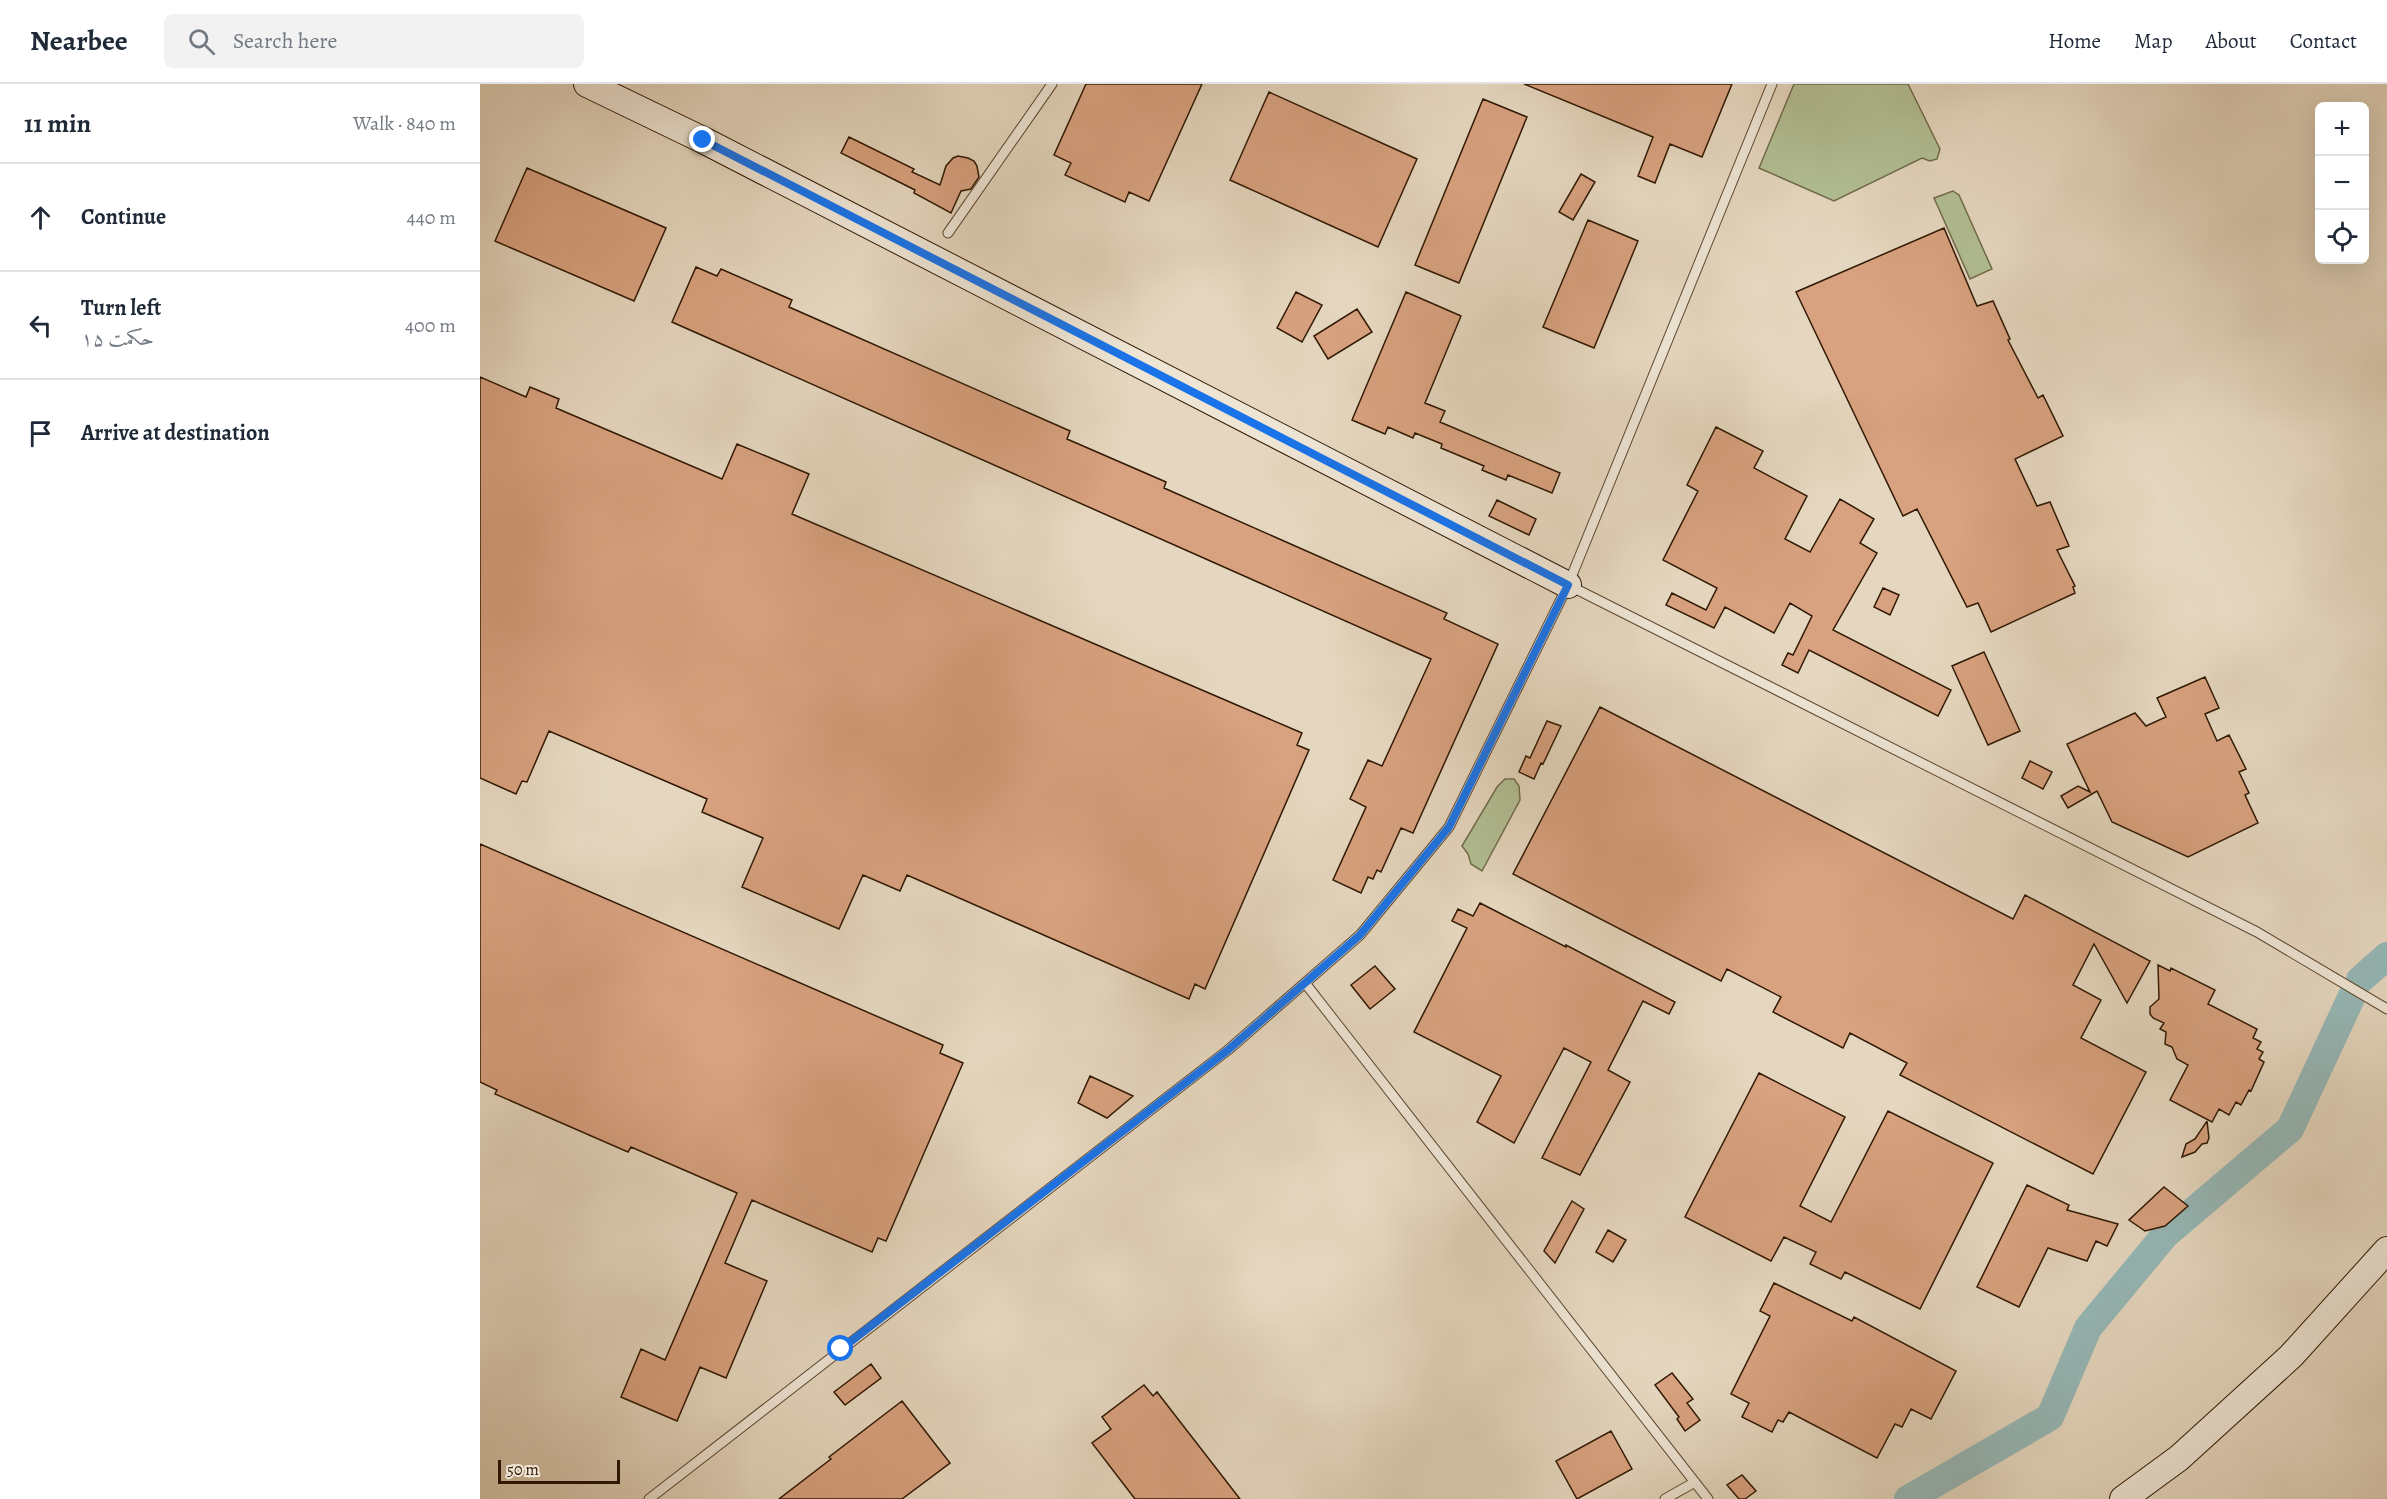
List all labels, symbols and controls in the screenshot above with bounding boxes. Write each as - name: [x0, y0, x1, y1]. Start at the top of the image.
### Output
- search box: [164, 14, 584, 68]
- text: Nearbee: [30, 22, 128, 60]
- icon: search: [185, 25, 218, 58]
- text: Search here: [233, 26, 337, 56]
- text: Home: [2048, 27, 2101, 55]
- text: Map: [2134, 27, 2172, 55]
- text: About: [2205, 27, 2257, 55]
- text: Contact: [2290, 27, 2357, 55]
- map controls: [2315, 102, 2369, 264]
- button: +: [2315, 102, 2369, 156]
- text: 11 min: [24, 106, 91, 141]
- text: Walk · 840 m: [353, 110, 456, 137]
- route end: [689, 126, 715, 152]
- button: −: [2315, 156, 2369, 210]
- icon: ahead: [24, 201, 57, 234]
- text: Continue: [81, 202, 166, 232]
- text: 440 m: [407, 204, 456, 231]
- button: locate: [2315, 210, 2369, 264]
- text: Turn left: [81, 293, 161, 323]
- icon: left: [24, 309, 57, 342]
- text: 400 m: [405, 312, 456, 339]
- text: حکمت ۱۵: [81, 325, 154, 352]
- icon: arrive: [24, 417, 57, 450]
- text: Arrive at destination: [81, 418, 270, 448]
- route start: [827, 1335, 853, 1361]
- scale bar: [498, 1457, 620, 1484]
- text: 50 m: [507, 1459, 539, 1481]

